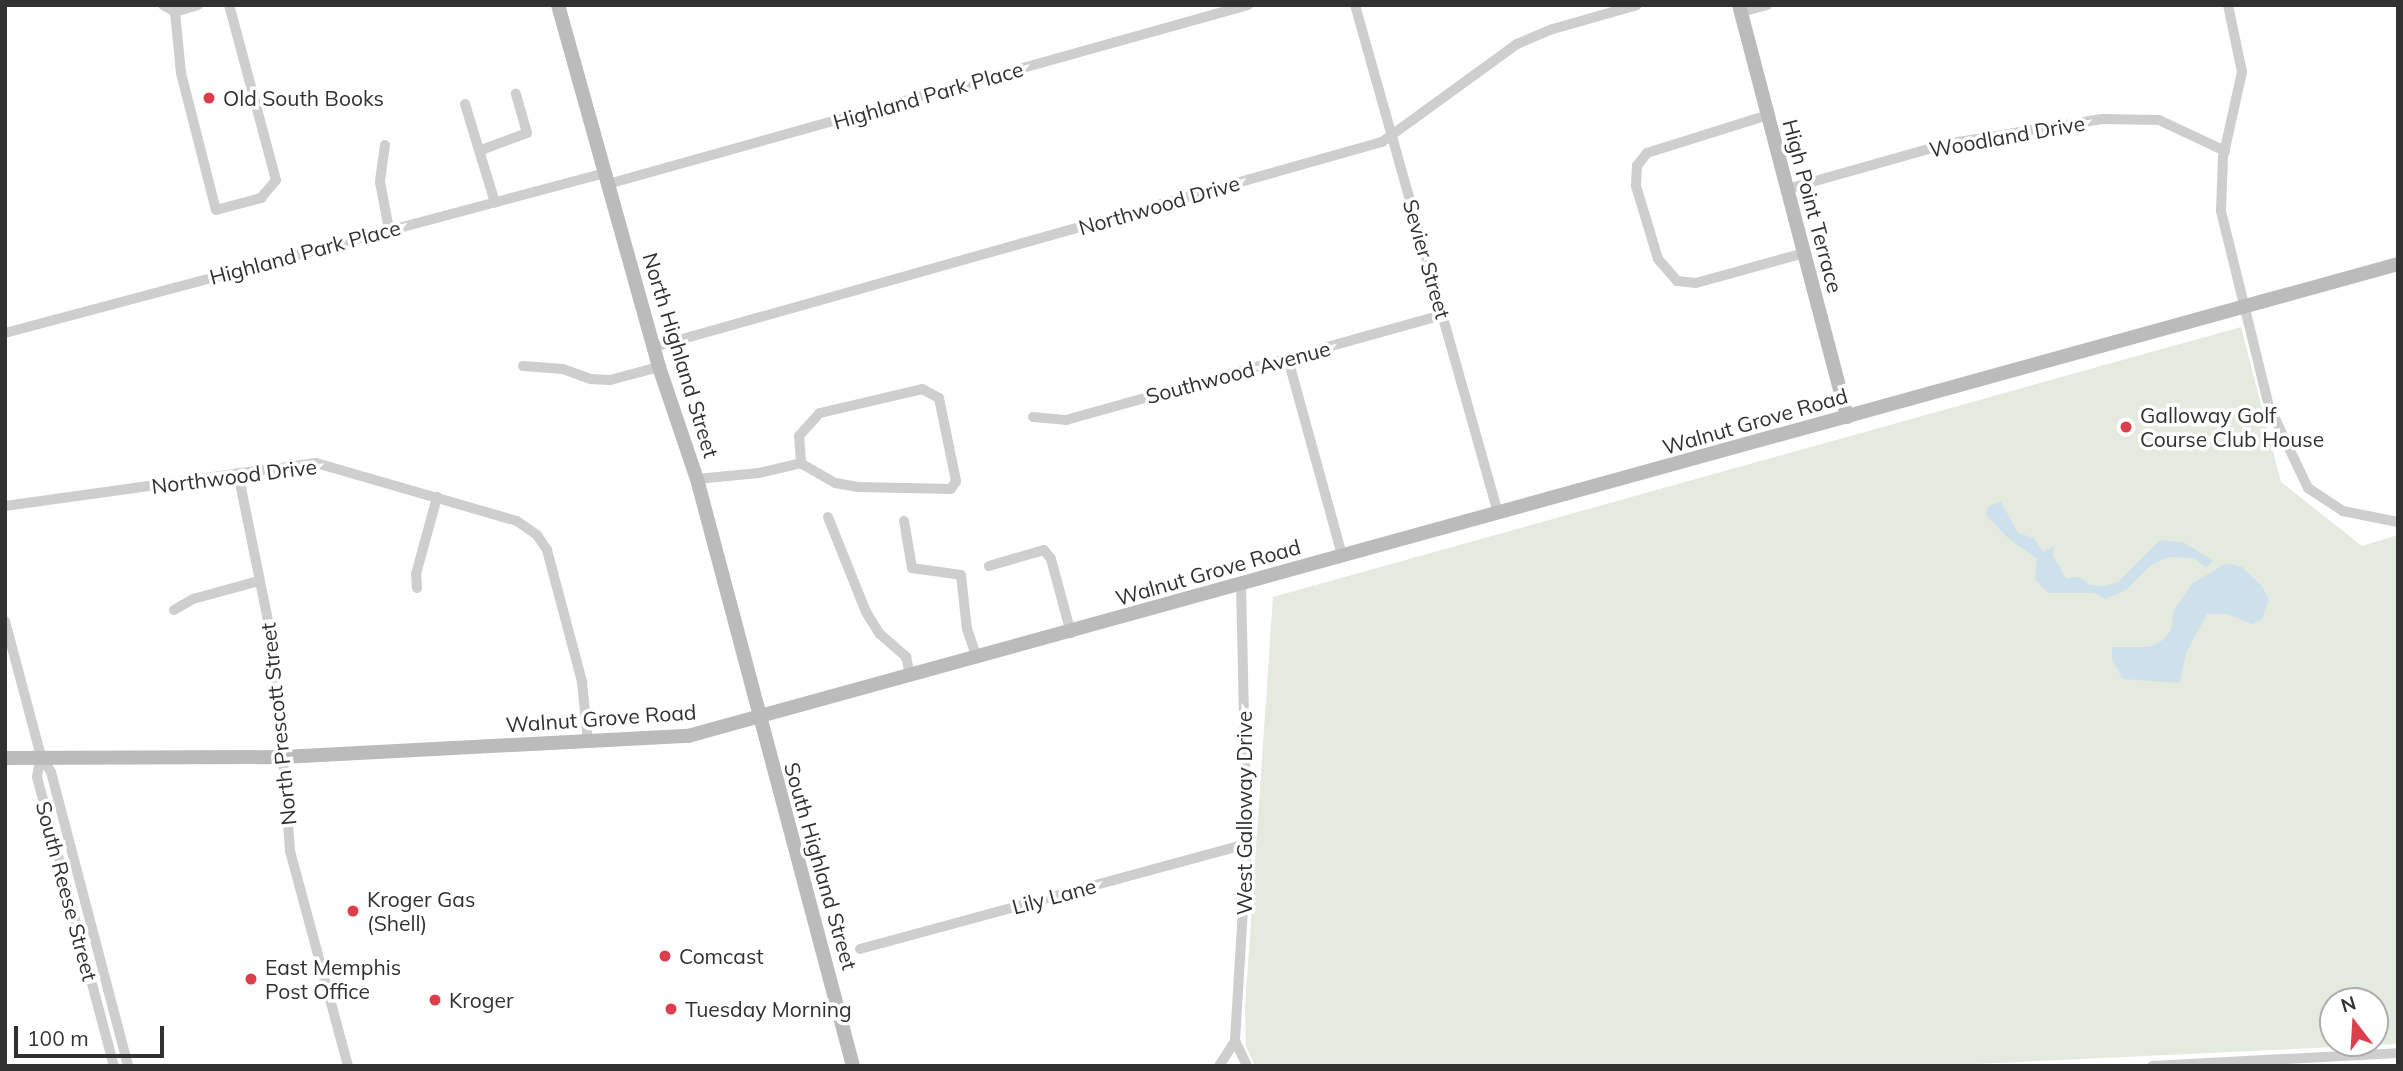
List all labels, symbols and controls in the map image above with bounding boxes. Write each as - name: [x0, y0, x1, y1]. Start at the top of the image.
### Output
- street label: Highland Park Place: [830, 56, 1026, 134]
- place label: Old South Books: [223, 85, 384, 111]
- marker: Old South Books: [201, 90, 217, 106]
- street label: Woodland Drive: [1927, 110, 2087, 162]
- street label: High Point Terrace: [1778, 116, 1848, 296]
- street label: Northwood Drive: [1076, 170, 1242, 240]
- street label: Sevier Street: [1398, 196, 1456, 322]
- street label: Highland Park Place: [207, 214, 403, 290]
- street label: North Highland Street: [638, 249, 724, 461]
- street label: Southwood Avenue: [1143, 335, 1333, 409]
- street label: Walnut Grove Road: [1660, 383, 1850, 459]
- place label: Galloway Golf Course Club House: [2140, 402, 2324, 452]
- marker: Galloway Golf Course Club House: [2118, 419, 2134, 435]
- street label: Northwood Drive: [150, 453, 318, 499]
- street label: Walnut Grove Road: [1113, 534, 1303, 610]
- street label: North Prescott Street: [255, 621, 301, 827]
- street label: Walnut Grove Road: [505, 699, 697, 737]
- street label: West Galloway Drive: [1231, 711, 1257, 915]
- street label: South Highland Street: [779, 759, 863, 973]
- street label: South Reese Street: [31, 798, 103, 984]
- street label: Lily Lane: [1009, 873, 1099, 919]
- place label: Kroger Gas (Shell): [367, 886, 475, 936]
- marker: Kroger Gas (Shell): [345, 903, 361, 919]
- place label: Comcast: [679, 943, 764, 969]
- marker: Comcast: [657, 948, 673, 964]
- place label: East Memphis Post Office: [265, 954, 401, 1004]
- marker: East Memphis Post Office: [243, 971, 259, 987]
- place label: Kroger: [449, 987, 514, 1013]
- north arrow: [2319, 987, 2389, 1057]
- text: N: [2338, 990, 2359, 1017]
- marker: Kroger: [427, 992, 443, 1008]
- place label: Tuesday Morning: [685, 996, 852, 1022]
- marker: Tuesday Morning: [663, 1001, 679, 1017]
- scale bar: [18, 1012, 168, 1056]
- text: 100 m: [27, 1025, 89, 1051]

